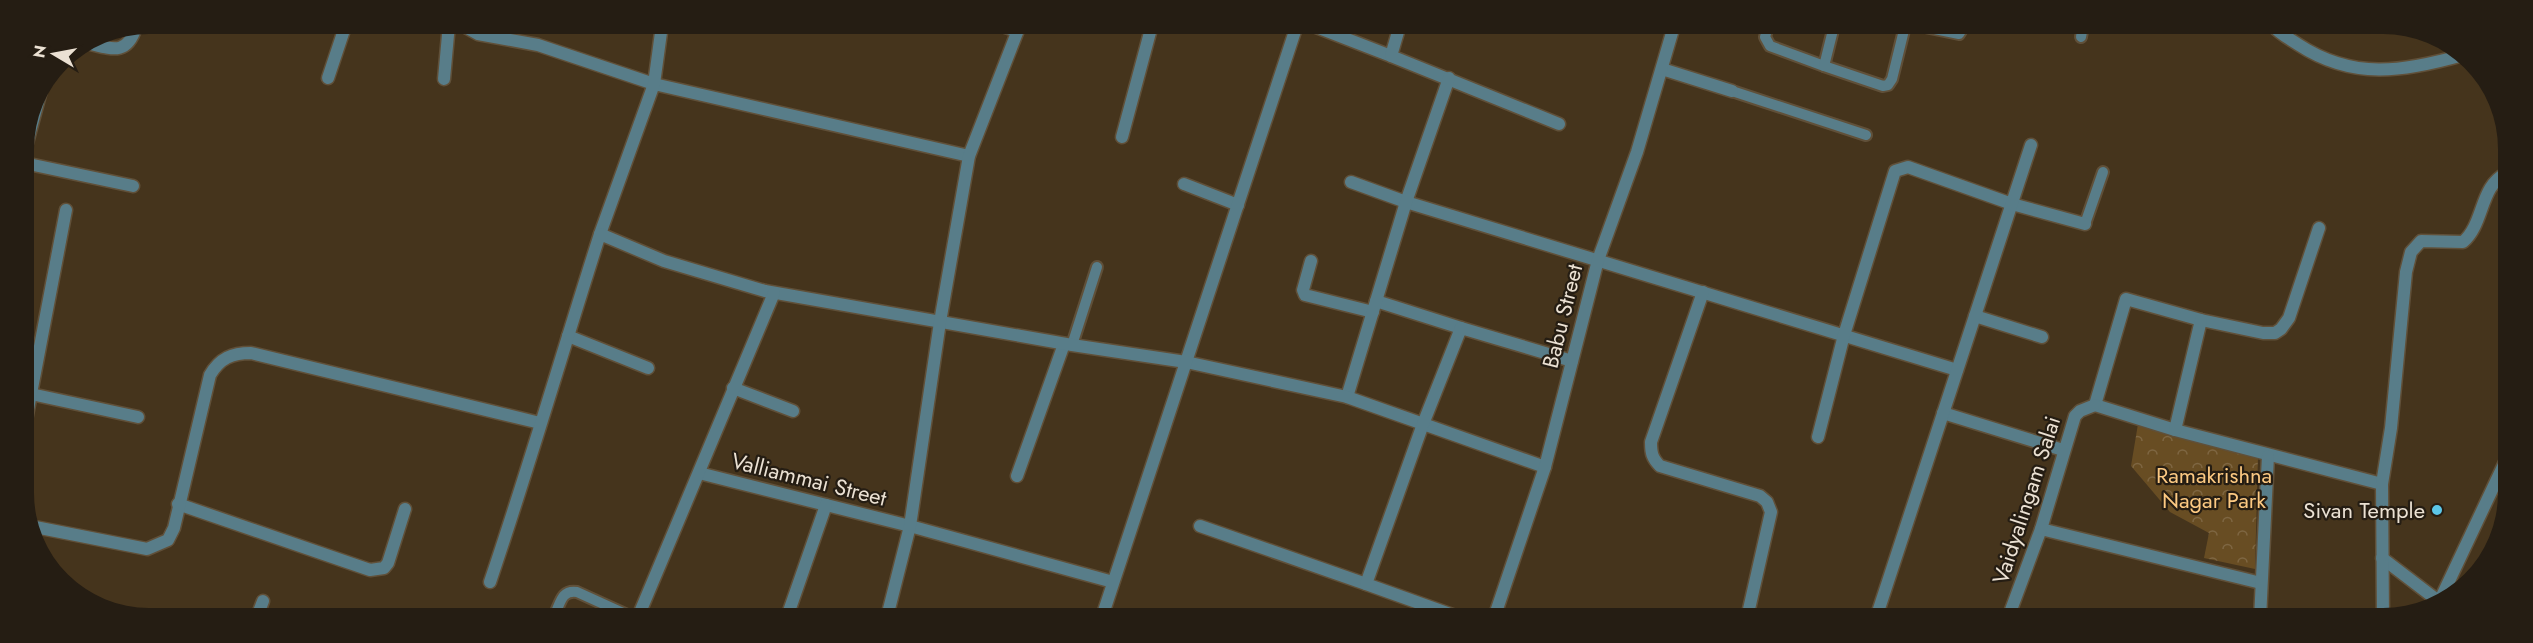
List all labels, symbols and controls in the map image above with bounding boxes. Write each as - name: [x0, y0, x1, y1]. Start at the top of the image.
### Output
- north arrow: [24, 24, 84, 84]
- text: N: [27, 43, 52, 60]
- street label: Babu Street: [1534, 260, 1591, 371]
- street label: Vaidyalingam Salai: [1984, 412, 2068, 588]
- street label: Valliammai Street: [728, 444, 891, 514]
- park label: Ramakrishna Nagar Park: [2156, 459, 2272, 516]
- place label: Sivan Temple: [2303, 494, 2425, 526]
- marker: Sivan Temple: [2430, 503, 2444, 517]

